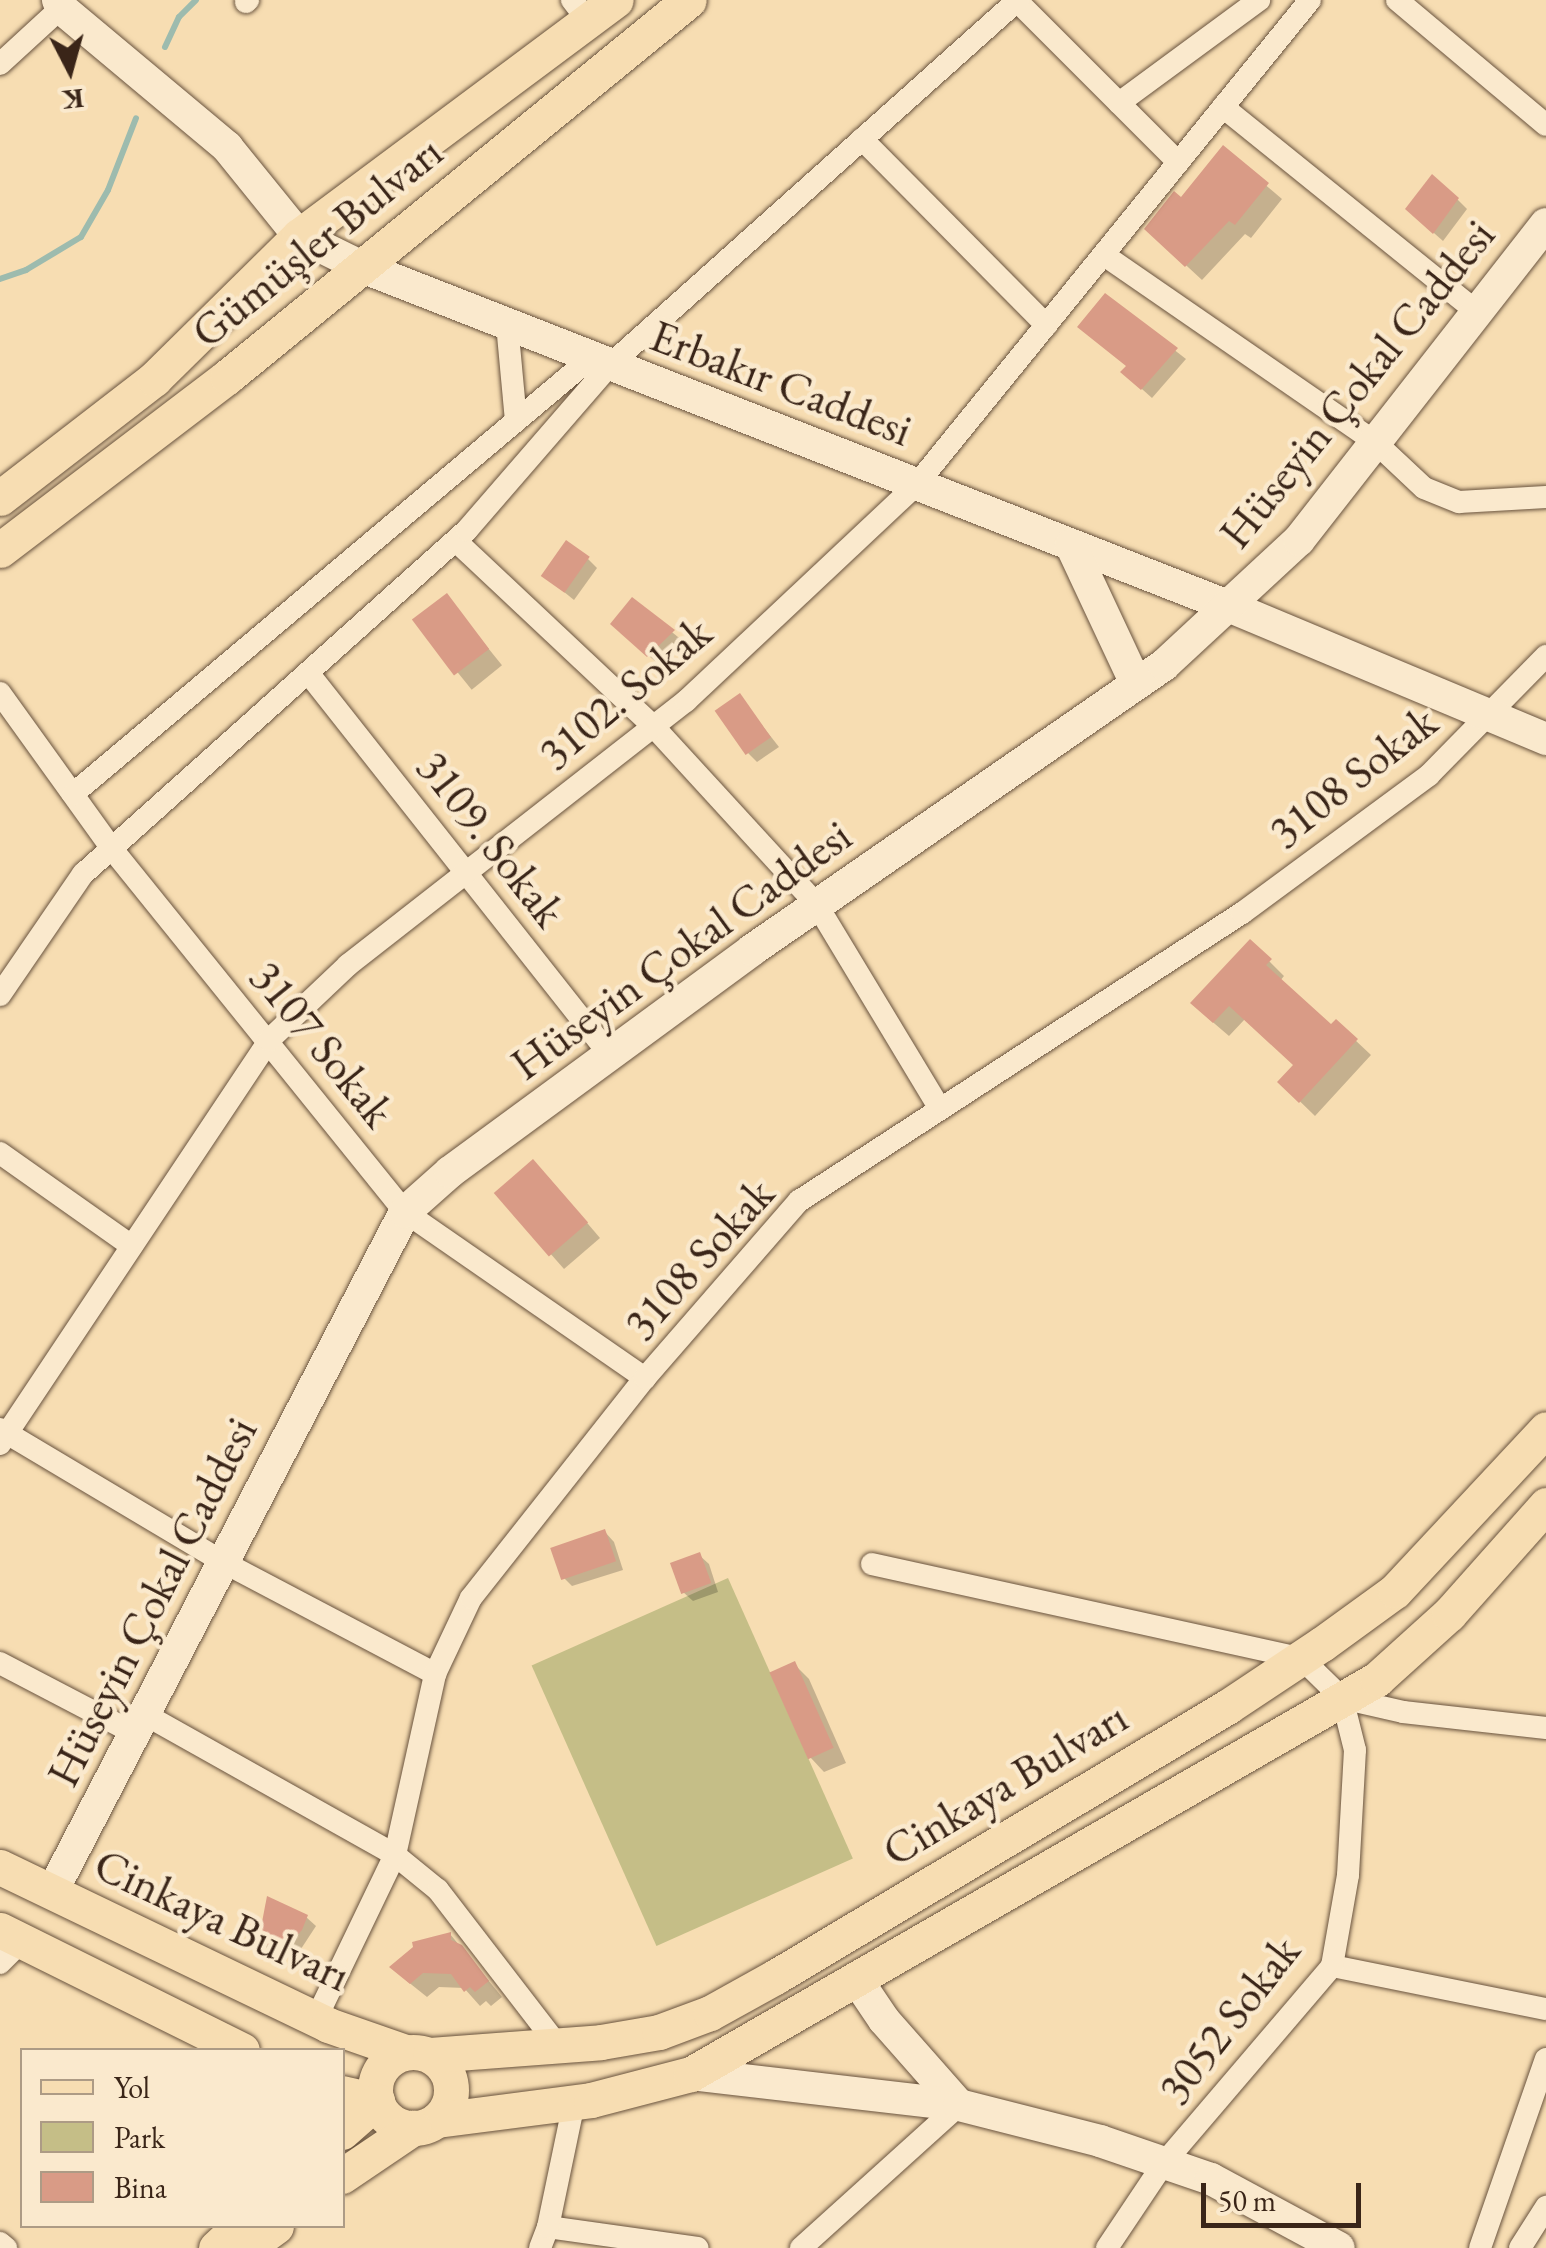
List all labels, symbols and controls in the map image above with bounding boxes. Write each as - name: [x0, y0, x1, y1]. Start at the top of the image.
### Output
- north arrow: [20, 20, 120, 120]
- text: K: [61, 81, 86, 119]
- street label: Gümüşler Bulvarı: [181, 125, 453, 359]
- street label: Hüseyin Çokal Caddesi: [1208, 209, 1506, 559]
- street label: Erbakır Caddesi: [643, 308, 919, 458]
- street label: 3102. Sokak: [528, 605, 722, 781]
- street label: 3108 Sokak: [1258, 695, 1448, 859]
- street label: 3109. Sokak: [406, 740, 576, 938]
- street label: Hüseyin Çokal Caddesi: [501, 809, 861, 1091]
- street label: 3107 Sokak: [239, 950, 405, 1138]
- street label: 3108 Sokak: [613, 1167, 785, 1351]
- street label: Hüseyin Çokal Caddesi: [36, 1409, 268, 1795]
- street label: Cinkaya Bulvarı: [873, 1690, 1137, 1878]
- street label: Cinkaya Bulvarı: [86, 1837, 358, 2003]
- street label: 3052 Sokak: [1147, 1925, 1311, 2115]
- legend: [20, 2048, 345, 2228]
- text: Yol: [114, 2068, 150, 2107]
- text: Park: [114, 2118, 165, 2157]
- scale bar: [1206, 2163, 1366, 2225]
- text: Bina: [114, 2168, 167, 2207]
- text: 50 m: [1218, 2181, 1276, 2220]

